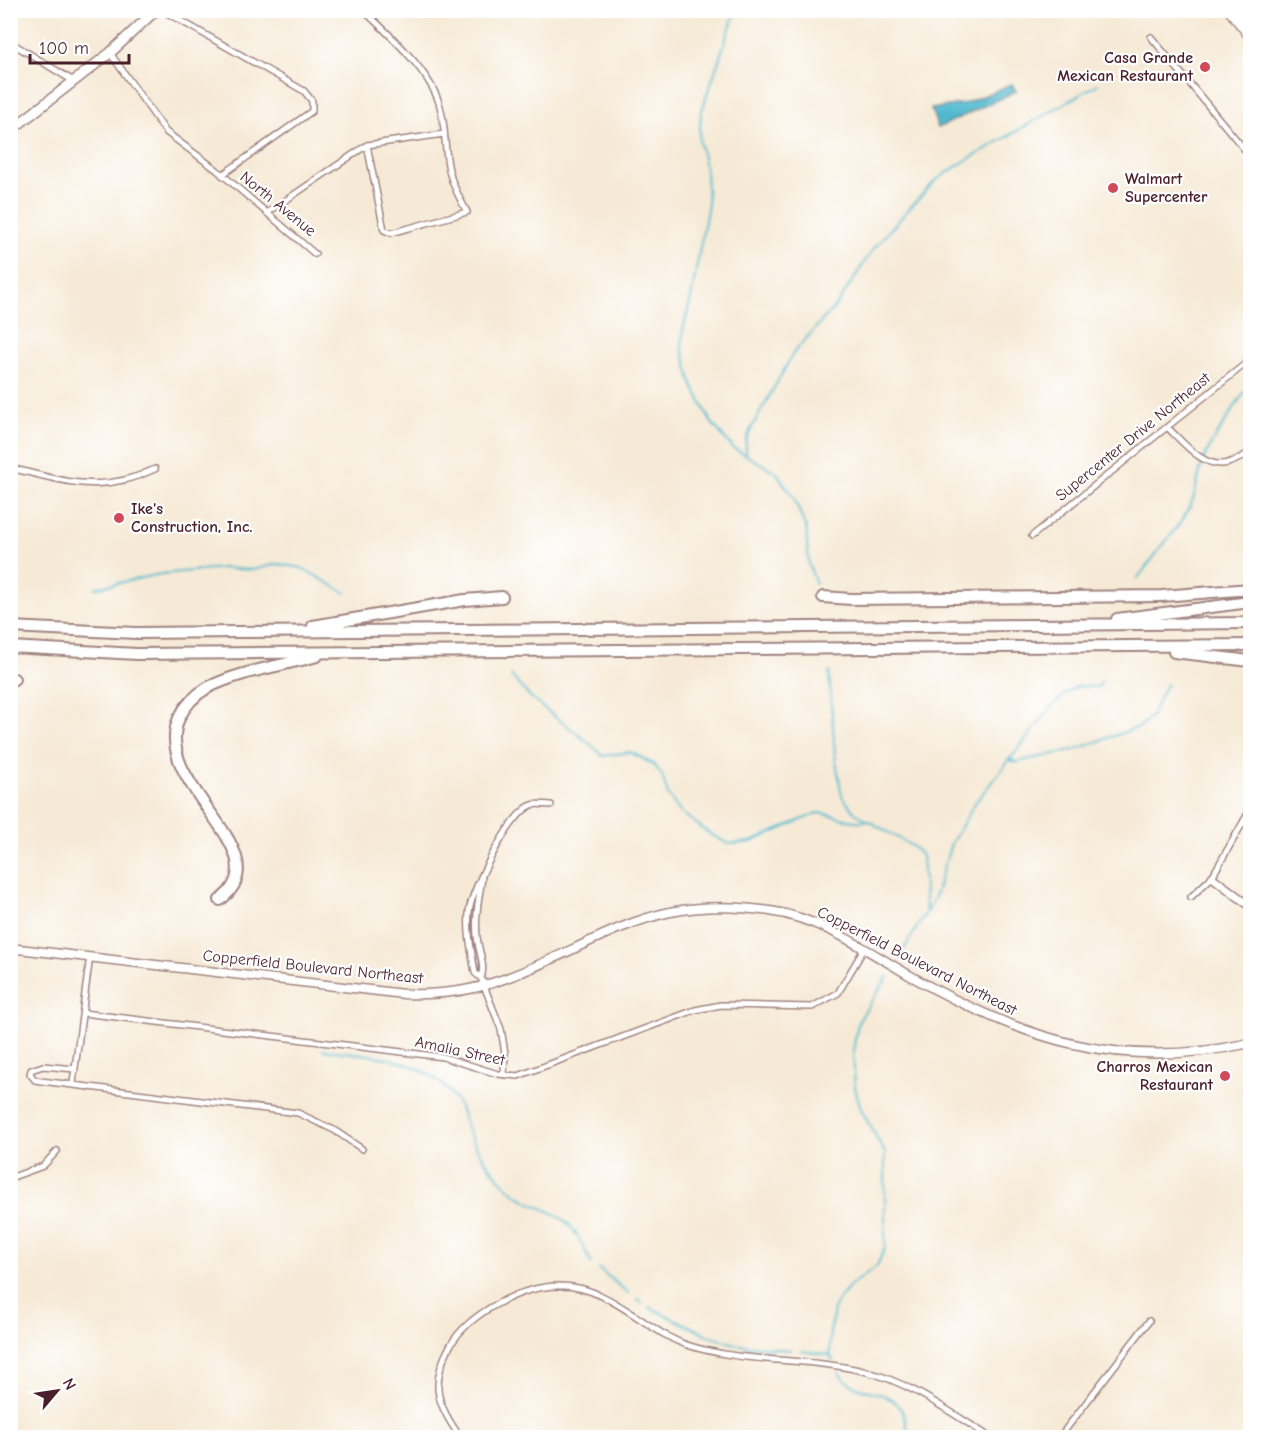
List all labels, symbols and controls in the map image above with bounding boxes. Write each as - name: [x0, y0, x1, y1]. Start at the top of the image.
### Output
- scale bar: [30, 27, 129, 65]
- text: 100 m: [39, 38, 89, 59]
- place label: Casa Grande Mexican Restaurant: [1057, 49, 1194, 85]
- marker: Casa Grande Mexican Restaurant: [1198, 60, 1212, 74]
- street label: North Avenue: [236, 168, 320, 240]
- place label: Walmart Supercenter: [1125, 170, 1208, 206]
- marker: Walmart Supercenter: [1106, 181, 1120, 195]
- street label: Supercenter Drive Northeast: [1052, 369, 1214, 505]
- place label: Ike's Construction, Inc.: [131, 500, 252, 536]
- marker: Ike's Construction, Inc.: [112, 511, 126, 525]
- street label: Copperfield Boulevard Northeast: [814, 903, 1020, 1019]
- street label: Copperfield Boulevard Northeast: [202, 946, 424, 988]
- street label: Amalia Street: [413, 1033, 507, 1069]
- place label: Charros Mexican Restaurant: [1097, 1058, 1214, 1094]
- marker: Charros Mexican Restaurant: [1218, 1069, 1232, 1083]
- north arrow: [27, 1361, 87, 1421]
- text: N: [59, 1375, 80, 1393]

